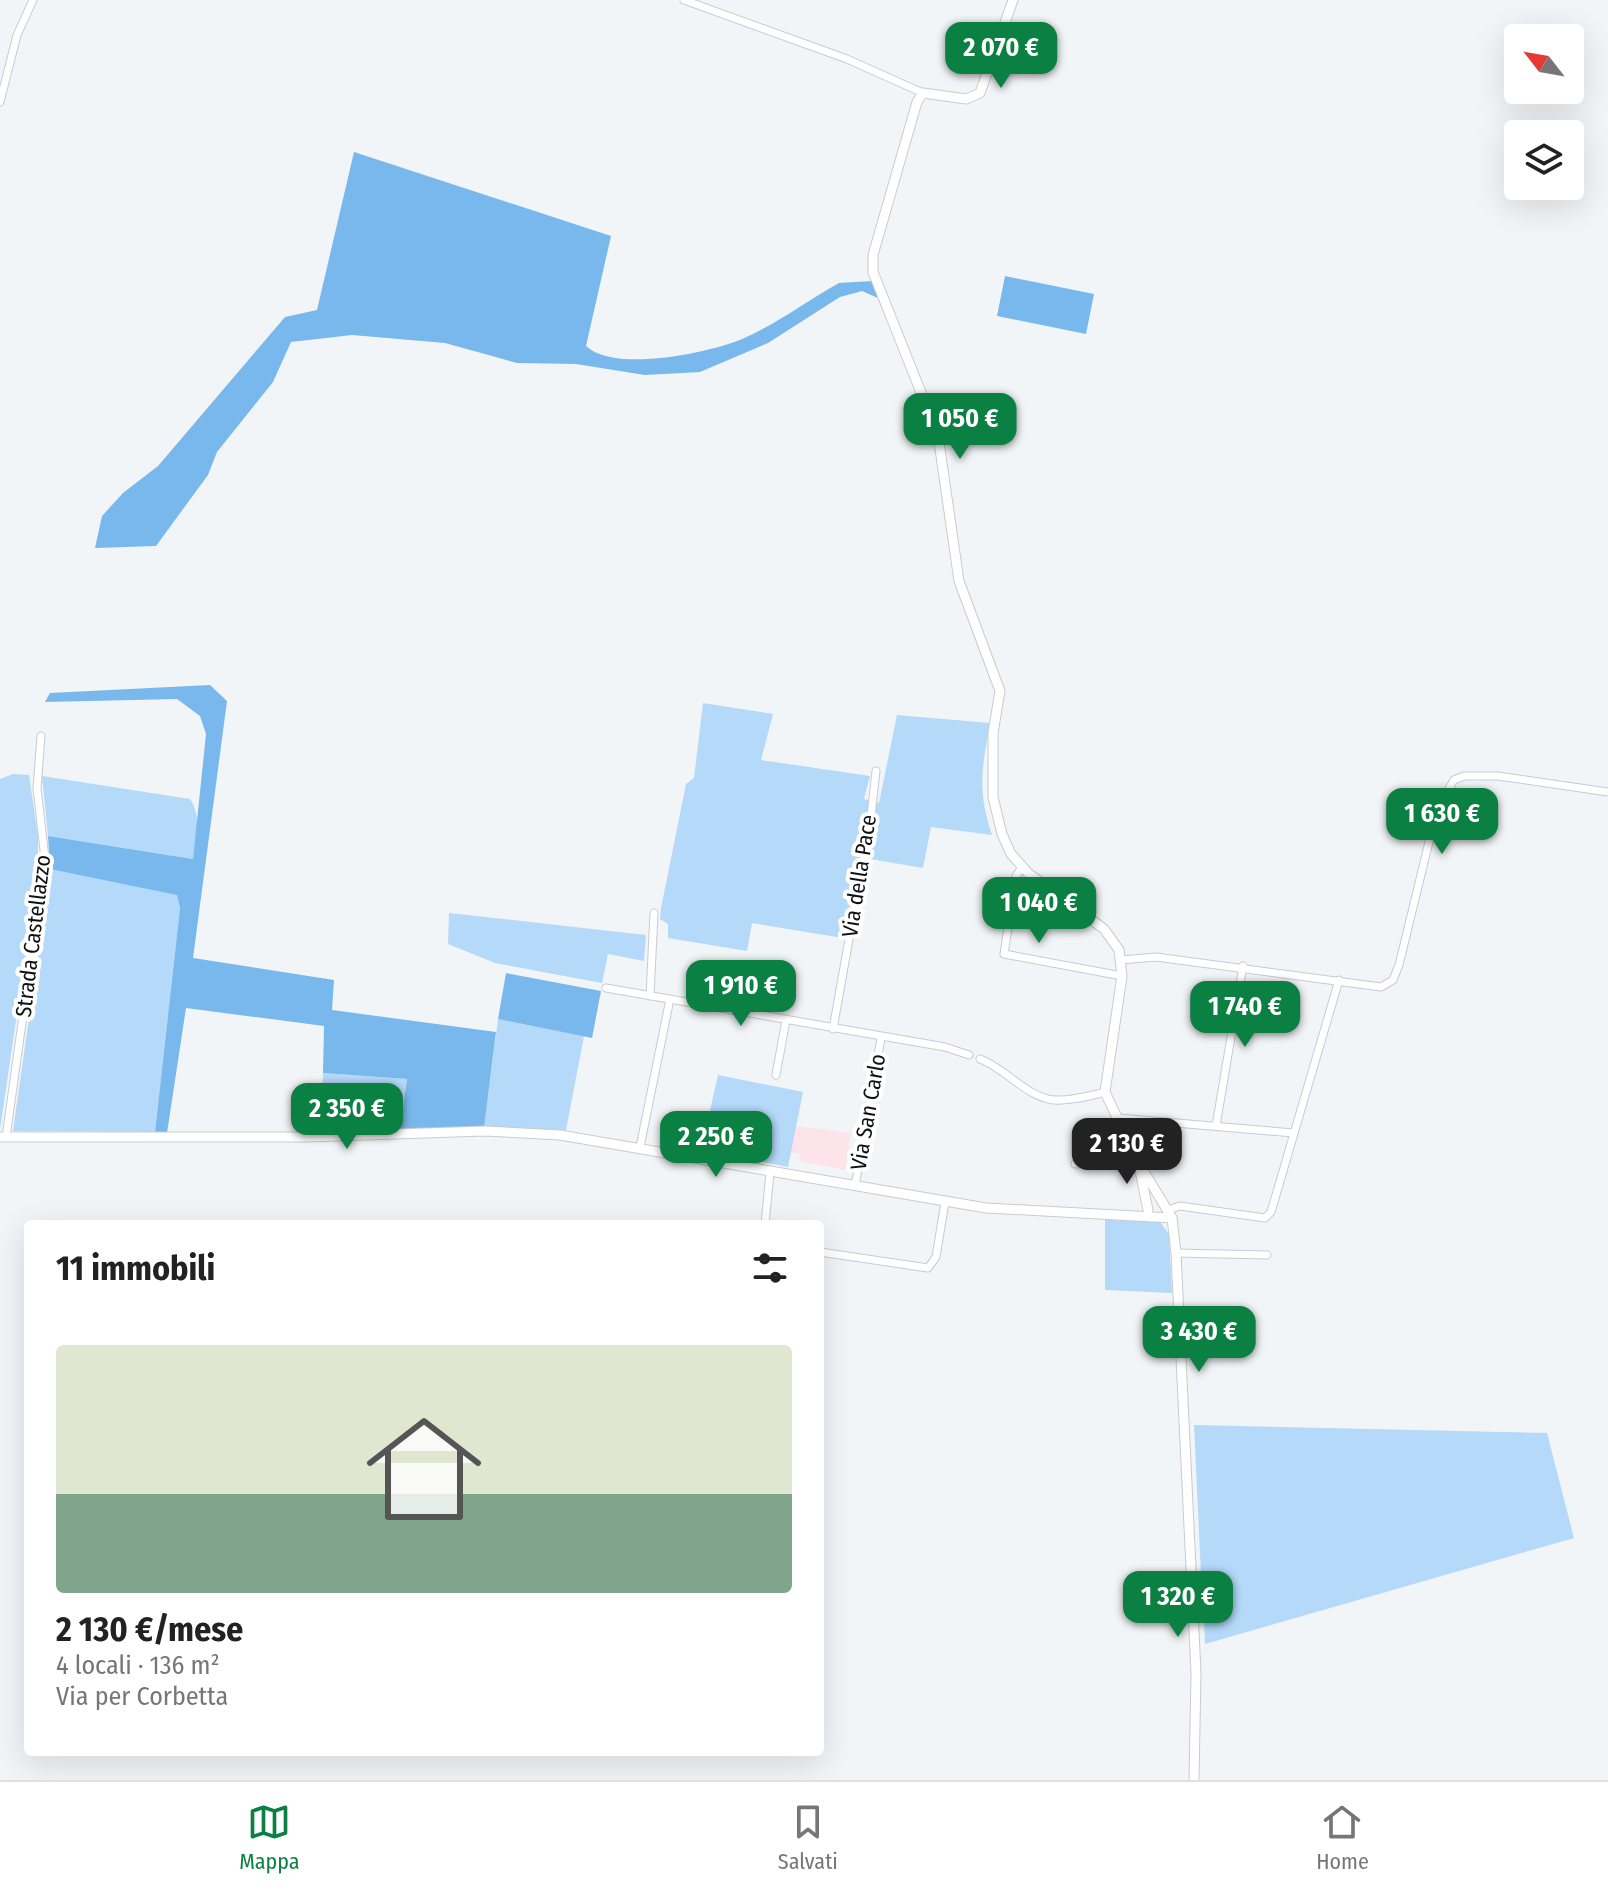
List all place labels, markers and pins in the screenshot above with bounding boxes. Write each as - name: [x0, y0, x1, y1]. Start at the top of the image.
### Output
- pin: 2 070 €: [927, 22, 1075, 90]
- pin: 1 050 €: [886, 393, 1034, 461]
- pin: 1 630 €: [1368, 788, 1516, 856]
- pin: 1 040 €: [965, 877, 1113, 945]
- pin: 1 910 €: [667, 960, 815, 1028]
- pin: 1 740 €: [1171, 981, 1319, 1049]
- pin: 2 350 €: [273, 1083, 421, 1151]
- pin: 2 250 €: [642, 1111, 790, 1179]
- pin: 2 130 €: [1053, 1118, 1201, 1186]
- pin: 3 430 €: [1125, 1306, 1273, 1374]
- pin: 1 320 €: [1104, 1571, 1252, 1639]

